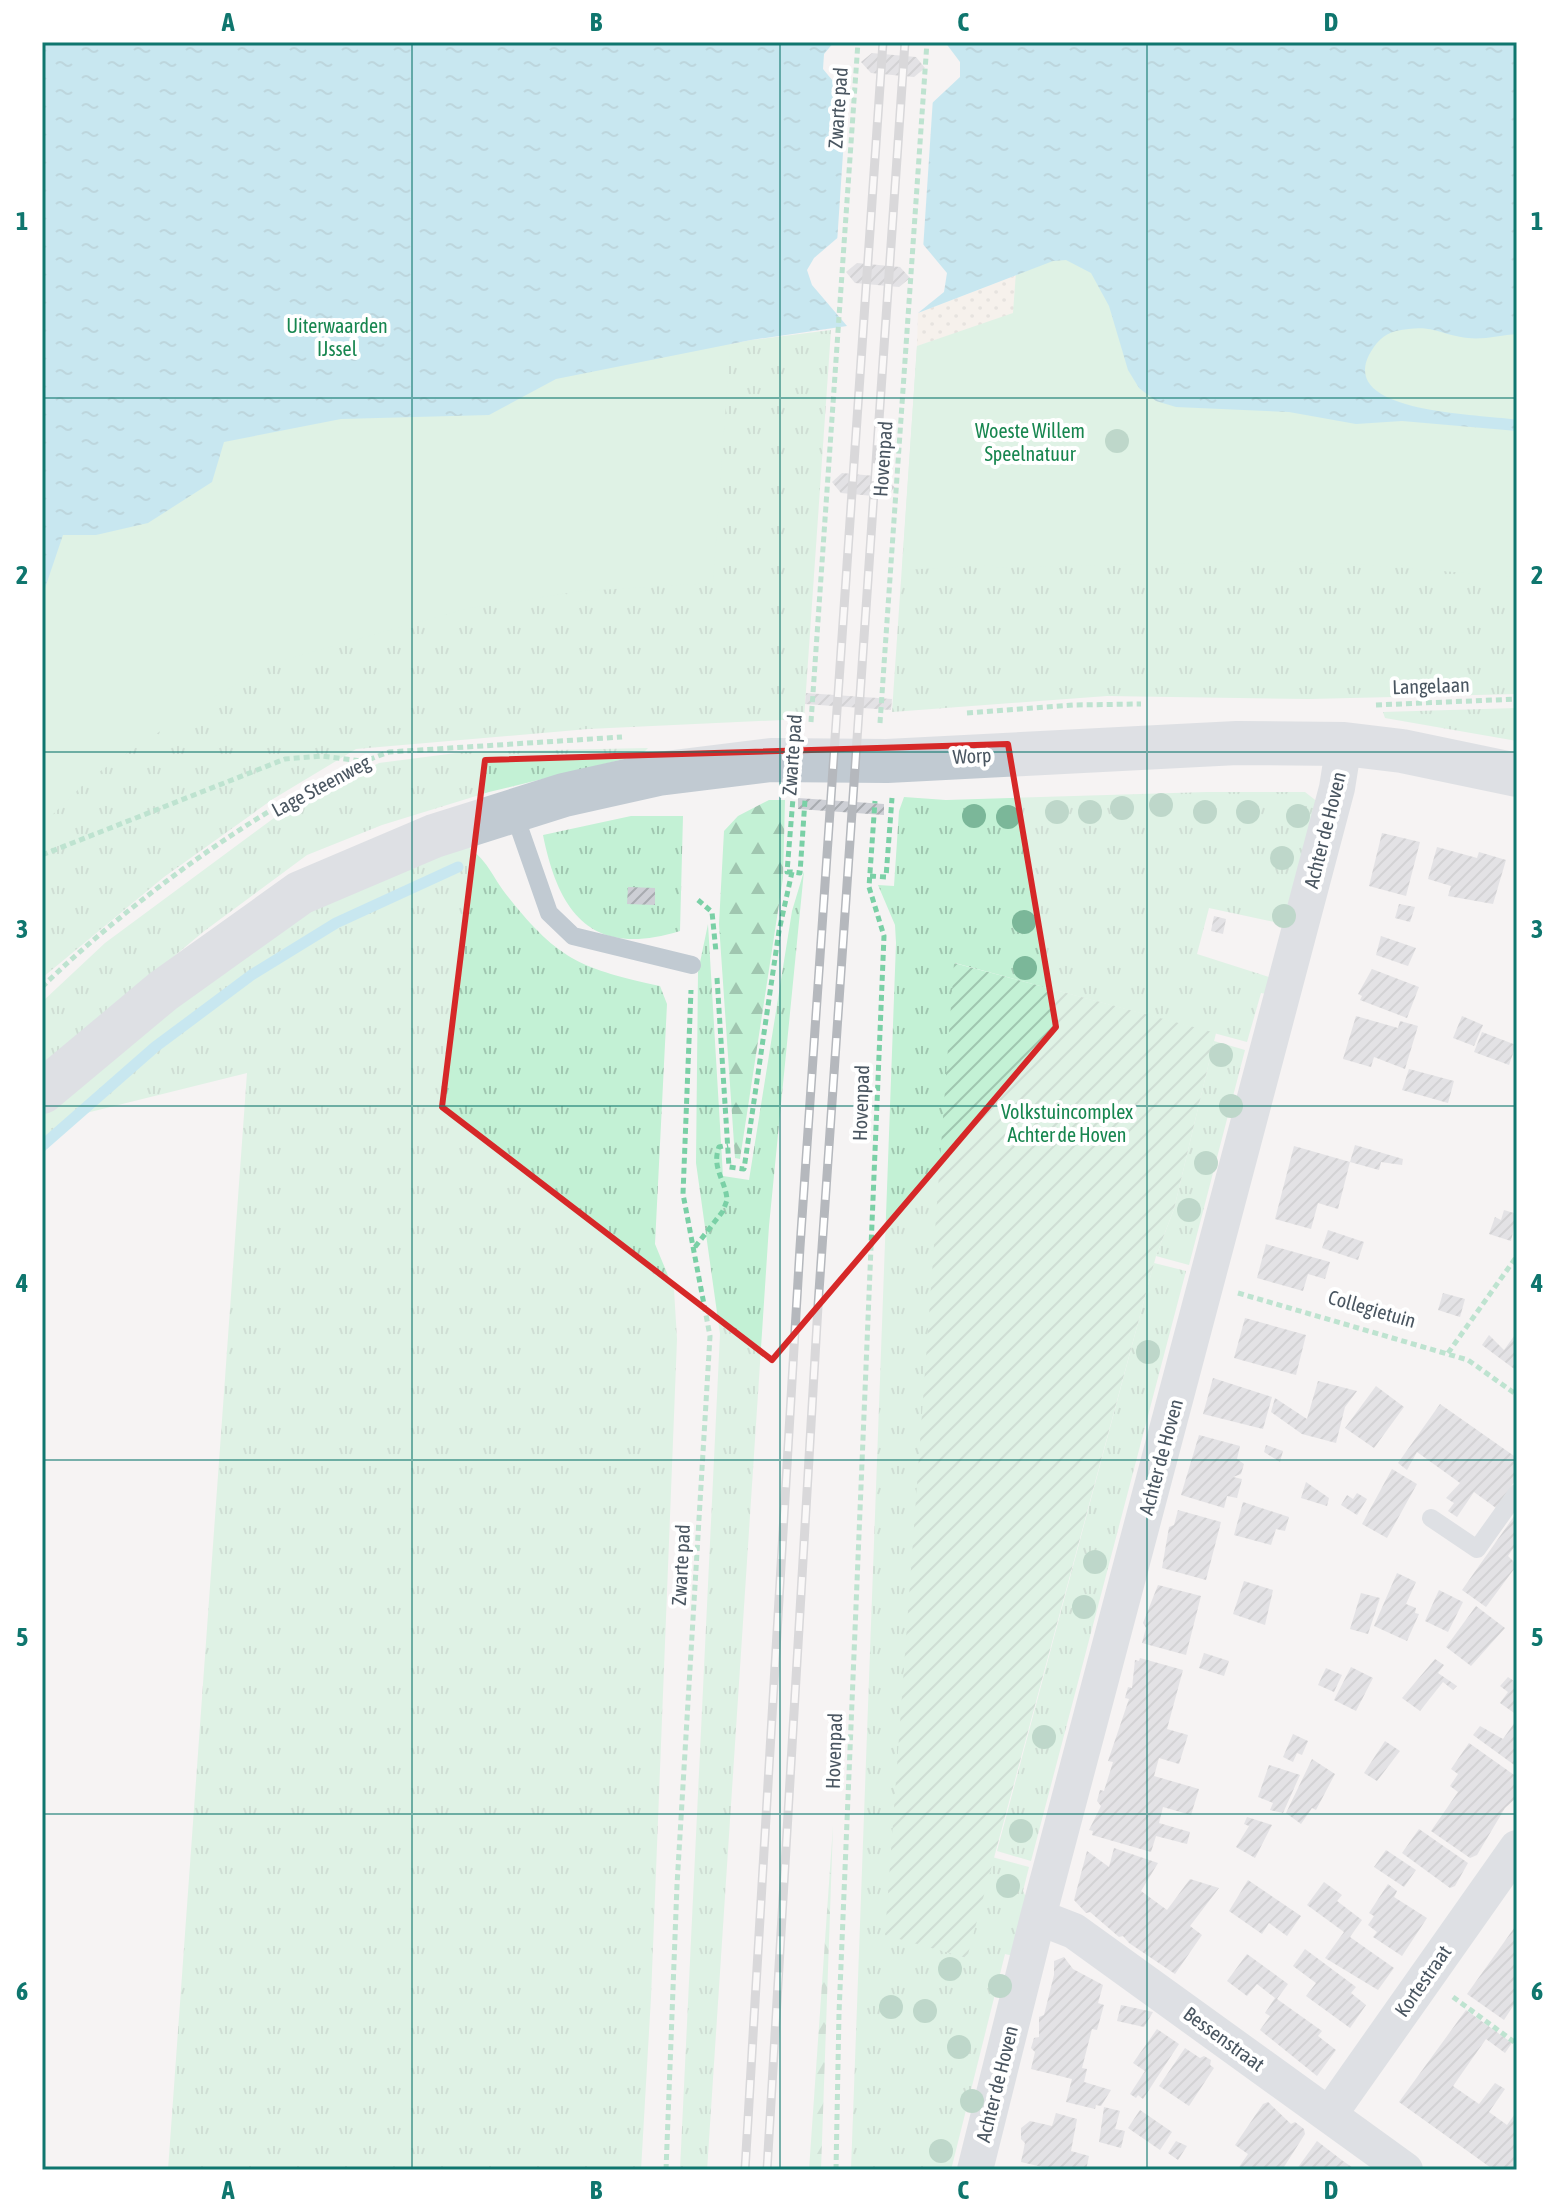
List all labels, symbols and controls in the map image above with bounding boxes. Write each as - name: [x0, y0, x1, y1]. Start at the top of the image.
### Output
- text: A: [221, 7, 235, 37]
- text: B: [590, 7, 603, 37]
- text: C: [957, 7, 969, 37]
- text: D: [1324, 7, 1338, 37]
- street label: Zwarte pad: [823, 67, 852, 149]
- text: 1: [16, 206, 28, 236]
- text: 1: [1531, 206, 1543, 236]
- park label: Uiterwaarden IJssel: [286, 314, 388, 360]
- park label: Woeste Willem Speelnatuur: [975, 419, 1085, 465]
- street label: Hovenpad: [868, 420, 897, 498]
- text: 2: [16, 560, 28, 590]
- text: 2: [1531, 560, 1543, 590]
- street label: Langelaan: [1392, 673, 1470, 698]
- street label: Zwarte pad: [777, 714, 806, 796]
- street label: Worp: [952, 743, 992, 768]
- street label: Lage Steenweg: [268, 750, 374, 821]
- street label: Achter de Hoven: [1299, 769, 1350, 890]
- text: 3: [16, 914, 28, 944]
- text: 3: [1531, 914, 1543, 944]
- street label: Hovenpad: [848, 1065, 873, 1141]
- park label: Volkstuincomplex Achter de Hoven: [1001, 1100, 1133, 1146]
- text: 4: [15, 1268, 28, 1298]
- text: 4: [1530, 1268, 1543, 1298]
- street label: Collegietuin: [1326, 1285, 1419, 1332]
- street label: Achter de Hoven: [1134, 1396, 1187, 1517]
- street label: Zwarte pad: [667, 1524, 694, 1606]
- text: 5: [16, 1622, 28, 1652]
- text: 5: [1531, 1622, 1543, 1652]
- street label: Hovenpad: [821, 1713, 846, 1789]
- street label: Kortestraat: [1390, 1940, 1456, 2021]
- text: 6: [16, 1976, 28, 2006]
- text: 6: [1531, 1976, 1543, 2006]
- street label: Bessenstraat: [1179, 2002, 1269, 2076]
- street label: Achter de Hoven: [971, 2023, 1022, 2144]
- text: A: [221, 2175, 235, 2205]
- text: B: [590, 2175, 603, 2205]
- text: C: [957, 2175, 969, 2205]
- text: D: [1324, 2175, 1338, 2205]

